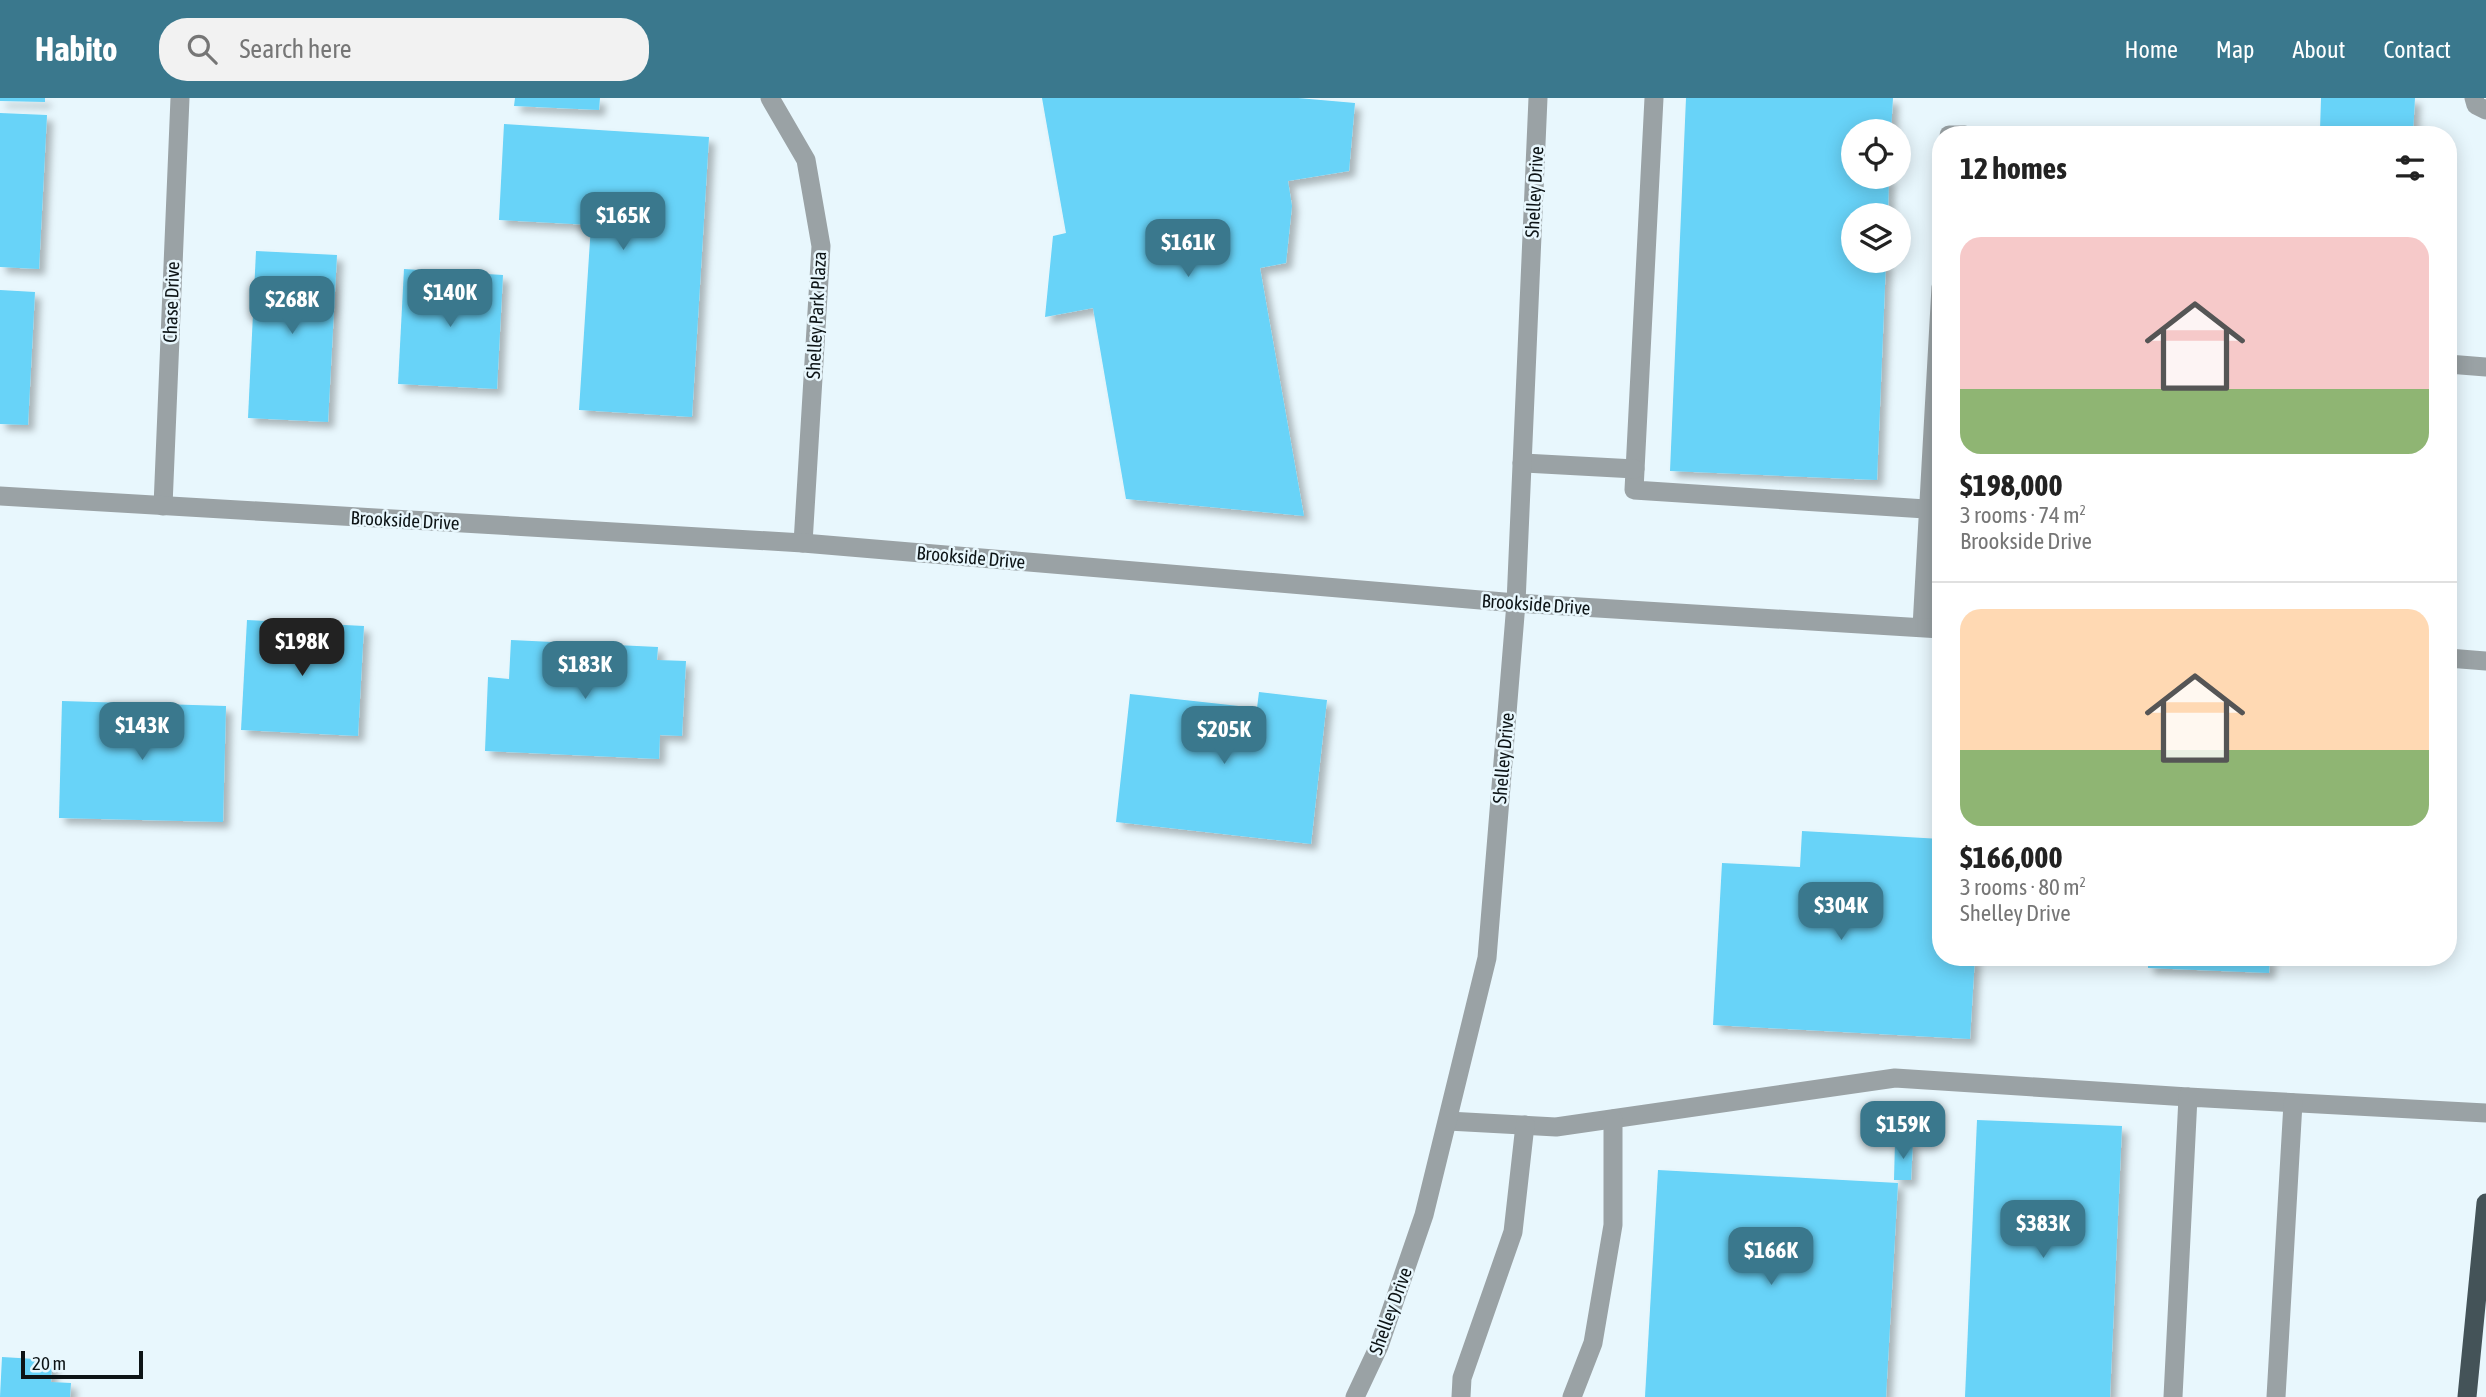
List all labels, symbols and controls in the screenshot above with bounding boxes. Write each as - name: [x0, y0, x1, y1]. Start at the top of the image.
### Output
- search box: [159, 18, 649, 81]
- text: Habito: [35, 30, 117, 68]
- icon: search: [183, 30, 221, 68]
- text: Search here: [239, 34, 352, 64]
- text: Home: [2124, 36, 2178, 63]
- text: Map: [2216, 36, 2254, 63]
- text: About: [2292, 36, 2345, 63]
- text: Contact: [2383, 36, 2451, 63]
- map controls: [1841, 119, 1911, 273]
- button: locate: [1841, 119, 1911, 189]
- street label: Shelley Drive: [1521, 146, 1547, 238]
- icon: filters: [2391, 149, 2429, 187]
- text: 12 homes: [1960, 151, 2067, 185]
- pin: $165K: [574, 192, 672, 252]
- text: $165K: [596, 202, 650, 228]
- button: layers: [1841, 203, 1911, 273]
- pin: $161K: [1139, 220, 1237, 279]
- text: $161K: [1161, 229, 1215, 255]
- street label: Shelley Park Plaza: [802, 251, 830, 379]
- street label: Chase Drive: [159, 261, 183, 343]
- pin: $140K: [401, 270, 499, 329]
- pin: $268K: [243, 276, 341, 336]
- text: $140K: [423, 279, 477, 305]
- icon: home: [2132, 283, 2258, 409]
- text: $268K: [265, 286, 319, 312]
- text: $198,000: [1960, 468, 2063, 502]
- text: 3 rooms · 74 m²: [1960, 502, 2086, 528]
- street label: Brookside Drive: [350, 506, 460, 534]
- text: Brookside Drive: [1960, 528, 2092, 554]
- street label: Brookside Drive: [916, 541, 1026, 573]
- street label: Brookside Drive: [1481, 589, 1591, 619]
- pin: $198K: [253, 618, 351, 678]
- text: $198K: [275, 628, 329, 654]
- pin: $183K: [536, 642, 634, 701]
- text: $183K: [558, 651, 612, 677]
- icon: home: [2132, 655, 2258, 781]
- pin: $143K: [93, 702, 191, 762]
- pin: $205K: [1175, 706, 1273, 766]
- street label: Shelley Drive: [1488, 711, 1518, 805]
- text: $143K: [115, 712, 169, 738]
- text: $205K: [1197, 716, 1251, 742]
- text: $166,000: [1960, 840, 2063, 874]
- text: 3 rooms · 80 m²: [1960, 874, 2086, 900]
- pin: $304K: [1792, 882, 1890, 942]
- text: $304K: [1814, 892, 1868, 918]
- text: Shelley Drive: [1960, 900, 2071, 926]
- pin: $159K: [1854, 1102, 1952, 1161]
- text: $159K: [1876, 1111, 1930, 1137]
- pin: $383K: [1994, 1200, 2092, 1260]
- text: $383K: [2016, 1210, 2070, 1236]
- pin: $166K: [1722, 1228, 1820, 1287]
- text: $166K: [1744, 1237, 1798, 1263]
- street label: Shelley Drive: [1364, 1264, 1416, 1358]
- scale bar: [21, 1348, 144, 1380]
- text: 20 m: [32, 1352, 66, 1374]

